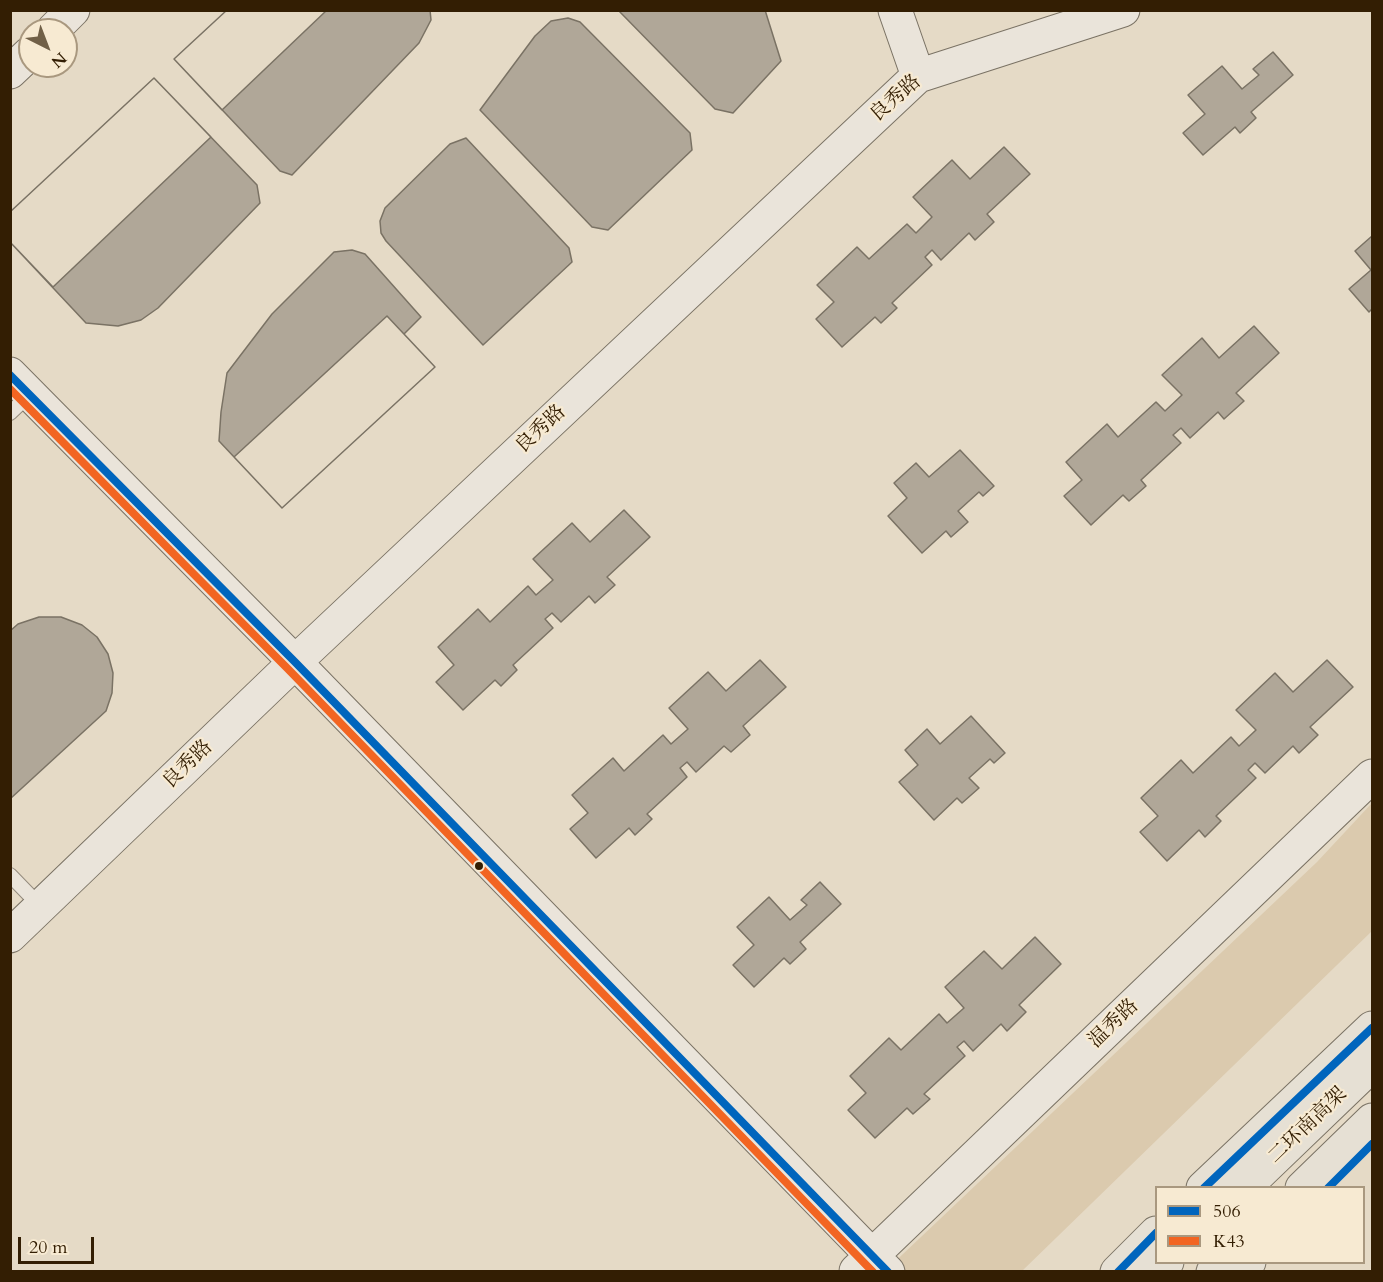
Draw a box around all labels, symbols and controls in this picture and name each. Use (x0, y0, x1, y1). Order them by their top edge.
north arrow (18, 18, 78, 78)
text: N (46, 47, 71, 73)
street label: 良秀路 (865, 70, 927, 128)
street label: 良秀路 (511, 401, 571, 459)
street label: 良秀路 (158, 736, 218, 794)
unlabelled marker (473, 860, 485, 872)
street label: 温秀路 (1084, 995, 1144, 1053)
street label: 二环南高架 (1264, 1083, 1352, 1169)
legend (1155, 1186, 1365, 1264)
text: 506 (1213, 1199, 1241, 1224)
scale bar (21, 1225, 98, 1263)
text: K43 (1213, 1229, 1245, 1254)
text: 20 m (29, 1235, 68, 1260)

